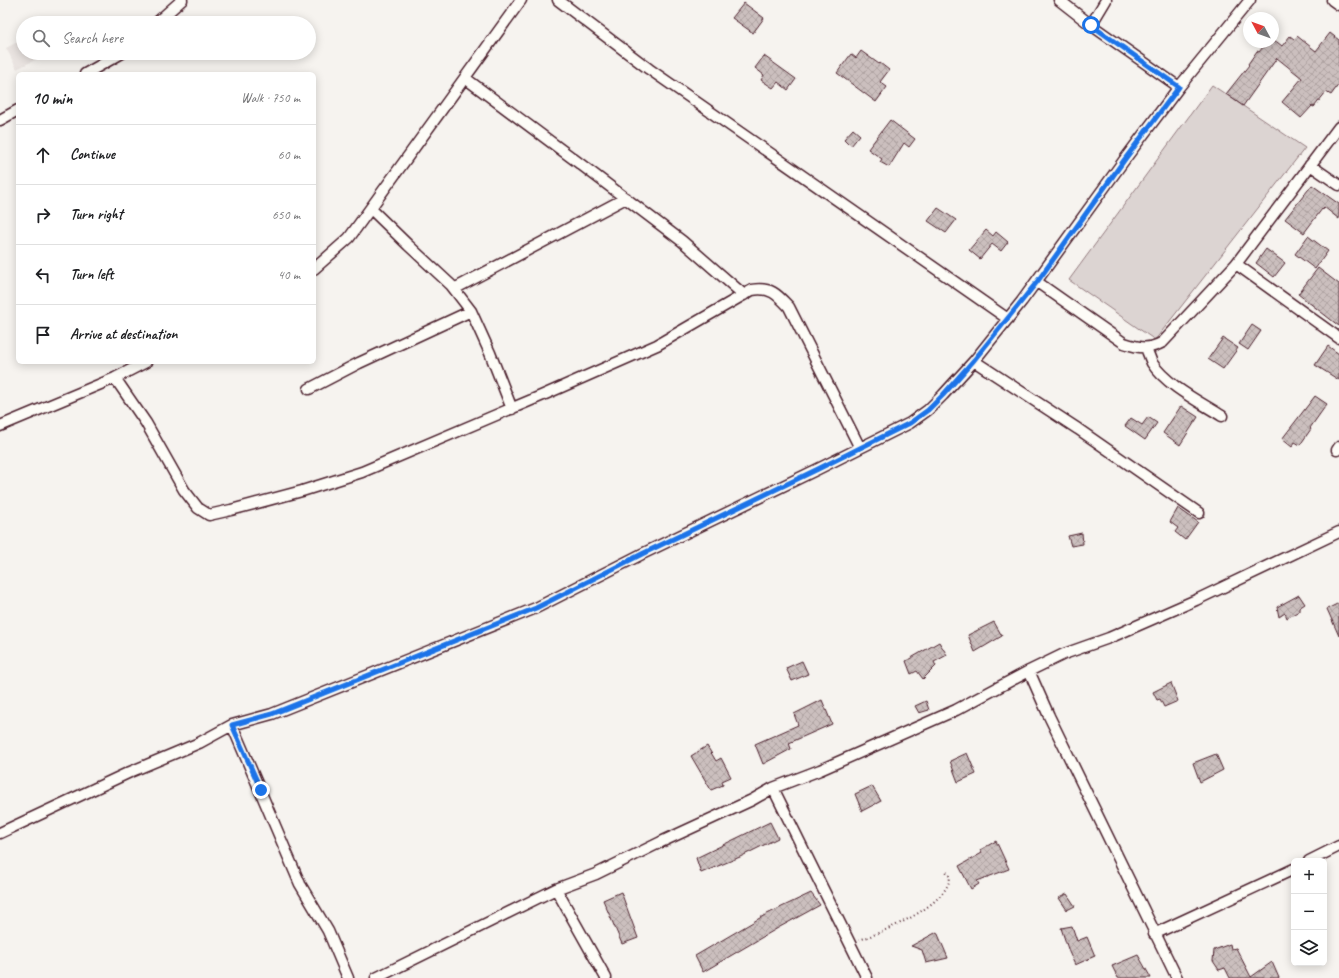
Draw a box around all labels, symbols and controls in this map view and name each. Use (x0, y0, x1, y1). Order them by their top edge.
north arrow (1243, 12, 1279, 48)
search box (16, 16, 316, 60)
route start (1082, 16, 1100, 34)
icon: search (30, 27, 52, 49)
text: Search here (62, 29, 123, 48)
text: 10 min (32, 88, 72, 109)
text: Walk · 750 m (241, 90, 300, 106)
icon: ahead (32, 144, 54, 166)
text: Continue (70, 145, 115, 164)
text: 60 m (278, 147, 300, 163)
icon: right (32, 204, 54, 226)
text: Turn right (70, 205, 123, 224)
text: 650 m (272, 207, 300, 223)
icon: left (32, 264, 54, 286)
text: Turn left (70, 265, 113, 284)
text: 40 m (278, 267, 300, 283)
icon: arrive (32, 324, 54, 346)
text: Arrive at destination (70, 325, 177, 344)
route end (252, 781, 270, 799)
map controls (1291, 858, 1327, 966)
button: + (1291, 858, 1327, 894)
button: − (1291, 894, 1327, 930)
button: layers (1291, 930, 1327, 966)

